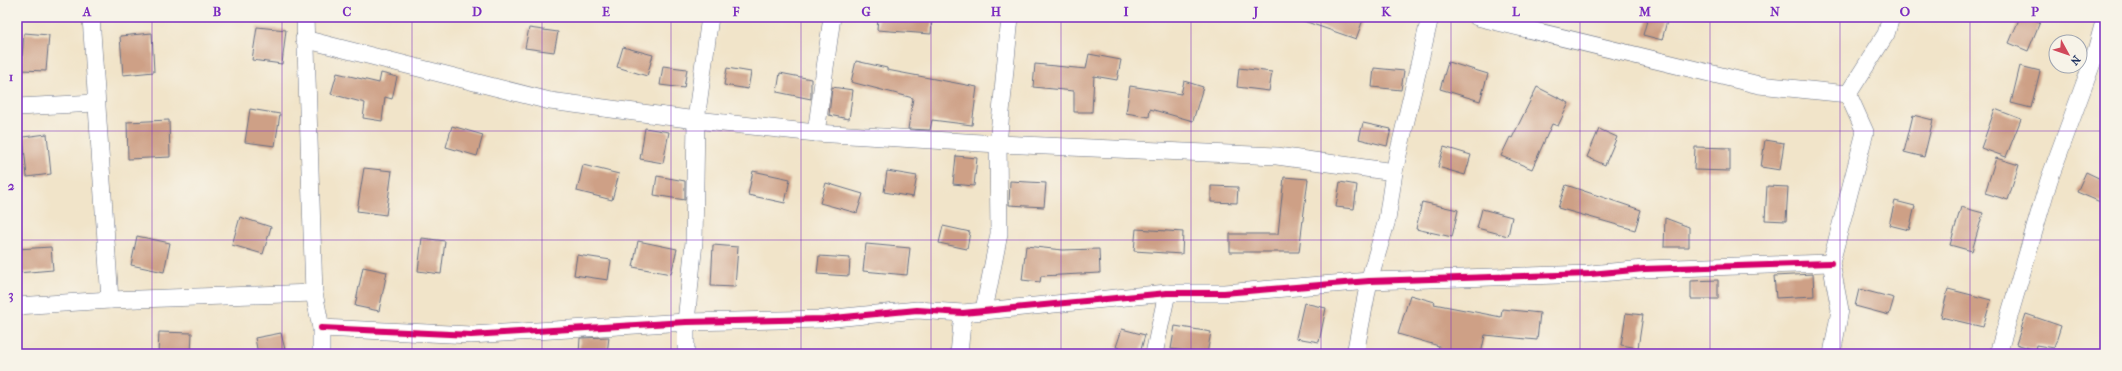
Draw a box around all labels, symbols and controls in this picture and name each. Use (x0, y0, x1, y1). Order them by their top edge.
text: A (82, 4, 92, 19)
text: B (213, 4, 222, 19)
text: C (343, 4, 352, 19)
text: D (472, 4, 482, 19)
text: E (602, 4, 610, 19)
text: F (732, 4, 740, 19)
text: G (861, 4, 871, 19)
text: H (991, 4, 1002, 19)
text: I (1123, 4, 1129, 19)
text: J (1252, 4, 1259, 20)
text: K (1381, 4, 1392, 19)
text: L (1512, 4, 1521, 19)
text: M (1638, 4, 1651, 19)
text: N (1770, 4, 1780, 19)
text: O (1900, 4, 1910, 19)
text: P (2031, 4, 2039, 19)
north arrow (2048, 34, 2088, 74)
text: N (2067, 53, 2083, 68)
text: 1 (9, 69, 14, 84)
text: 2 (8, 178, 15, 193)
text: 3 (8, 287, 14, 303)

